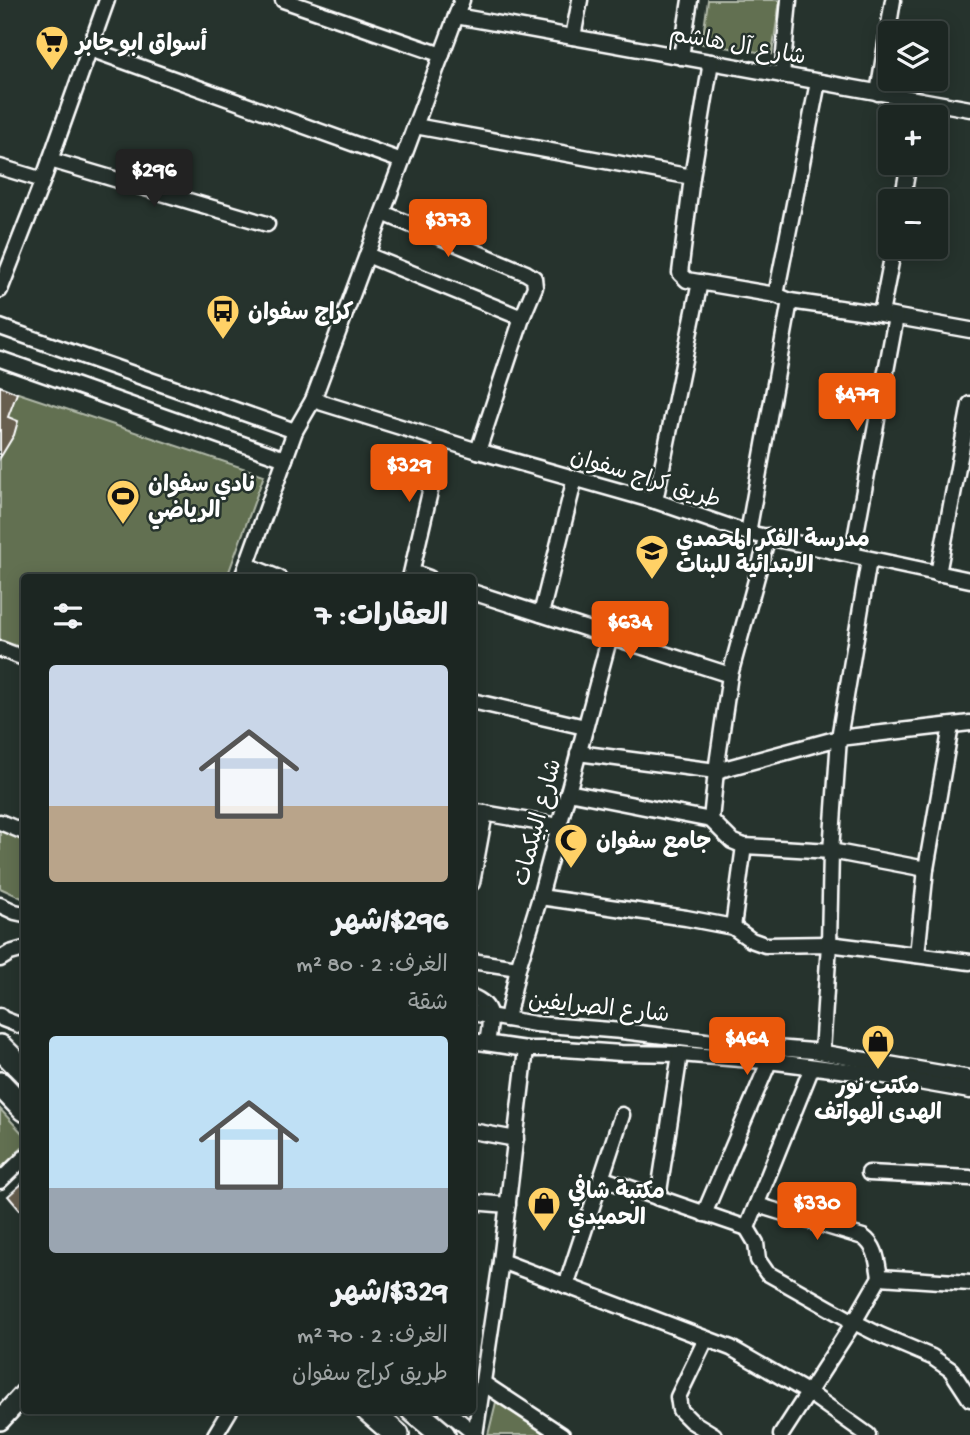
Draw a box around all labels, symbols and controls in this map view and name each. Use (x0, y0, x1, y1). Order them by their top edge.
street label: شارع آل هاشم (667, 20, 808, 74)
map controls (878, 21, 948, 259)
button: layers (878, 21, 948, 91)
supermarket icon: أسواق ابو جابر (33, 23, 71, 72)
place label: أسواق ابو جابر (74, 28, 208, 59)
button: + (878, 105, 948, 175)
pin: $296 (113, 150, 195, 209)
text: $296 (132, 158, 176, 185)
button: − (878, 189, 948, 259)
pin: $373 (407, 200, 489, 259)
text: $373 (425, 208, 471, 235)
bus stop icon: كراج سفوان (204, 292, 242, 341)
place label: كراج سفوان (248, 301, 354, 328)
pin: $479 (816, 374, 898, 433)
text: $479 (835, 382, 879, 409)
pin: $329 (368, 444, 450, 504)
street label: طريق كراج سفوان (566, 445, 723, 516)
text: $329 (386, 453, 432, 480)
place label: نادي سفوان الرياضي (148, 473, 255, 530)
sports icon: نادي سفوان الرياضي (104, 477, 142, 526)
place label: مدرسة الفكر المحمدي الابتدائية للبنات (676, 527, 870, 581)
school or university icon: مدرسة الفكر المحمدي الابتدائية للبنات (633, 532, 671, 581)
icon: filters (49, 597, 87, 635)
text: العقارات: 7 (315, 601, 448, 636)
pin: $634 (589, 602, 671, 661)
text: $634 (608, 610, 652, 637)
icon: home (186, 711, 312, 837)
street label: شارع البيكمات (509, 756, 569, 889)
mosque icon: جامع سفوان (552, 821, 590, 870)
place label: جامع سفوان (596, 830, 711, 857)
text: $296/شهر (333, 906, 448, 941)
text: الغرف: 2 · 80 m² (296, 953, 448, 980)
street label: شارع الصرايفين (527, 989, 671, 1030)
text: شقة (408, 991, 448, 1018)
pin: $464 (706, 1018, 788, 1077)
shop icon: مكتب نور الهدى الهواتف (859, 1022, 897, 1071)
text: $464 (725, 1026, 769, 1053)
place label: مكتب نور الهدى الهواتف (814, 1075, 942, 1128)
icon: home (186, 1082, 312, 1208)
place label: مكتبة شافي الحميدي (568, 1174, 665, 1234)
pin: $330 (776, 1182, 858, 1242)
shop icon: مكتبة شافي الحميدي (525, 1184, 563, 1233)
text: $330 (793, 1191, 841, 1218)
text: $329/شهر (332, 1277, 448, 1312)
text: الغرف: 2 · 70 m² (297, 1324, 448, 1351)
text: طريق كراج سفوان (292, 1362, 448, 1389)

